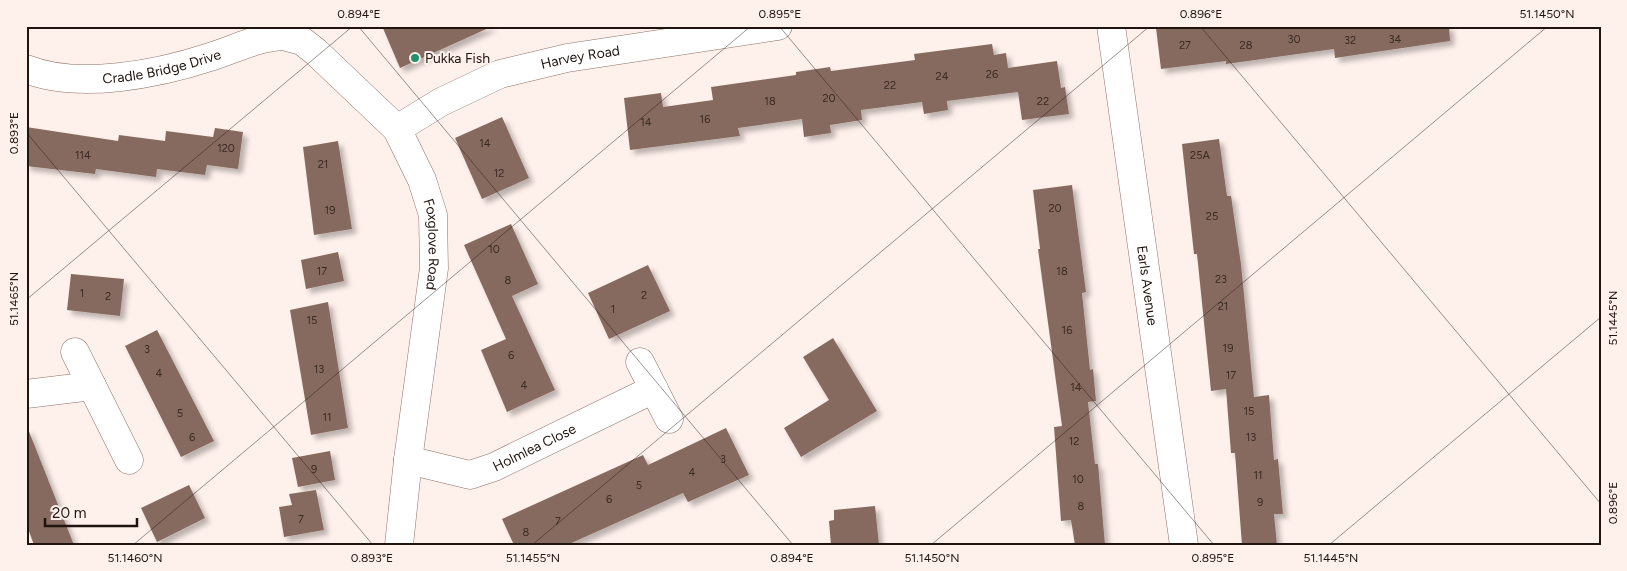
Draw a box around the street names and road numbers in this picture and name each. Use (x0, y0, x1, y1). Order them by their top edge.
street label: Harvey Road (539, 42, 621, 73)
street label: Cradle Bridge Drive (102, 46, 224, 88)
street label: Foxglove Road (419, 197, 442, 291)
street label: Earls Avenue (1133, 244, 1161, 327)
street label: Holmlea Close (490, 420, 579, 475)

